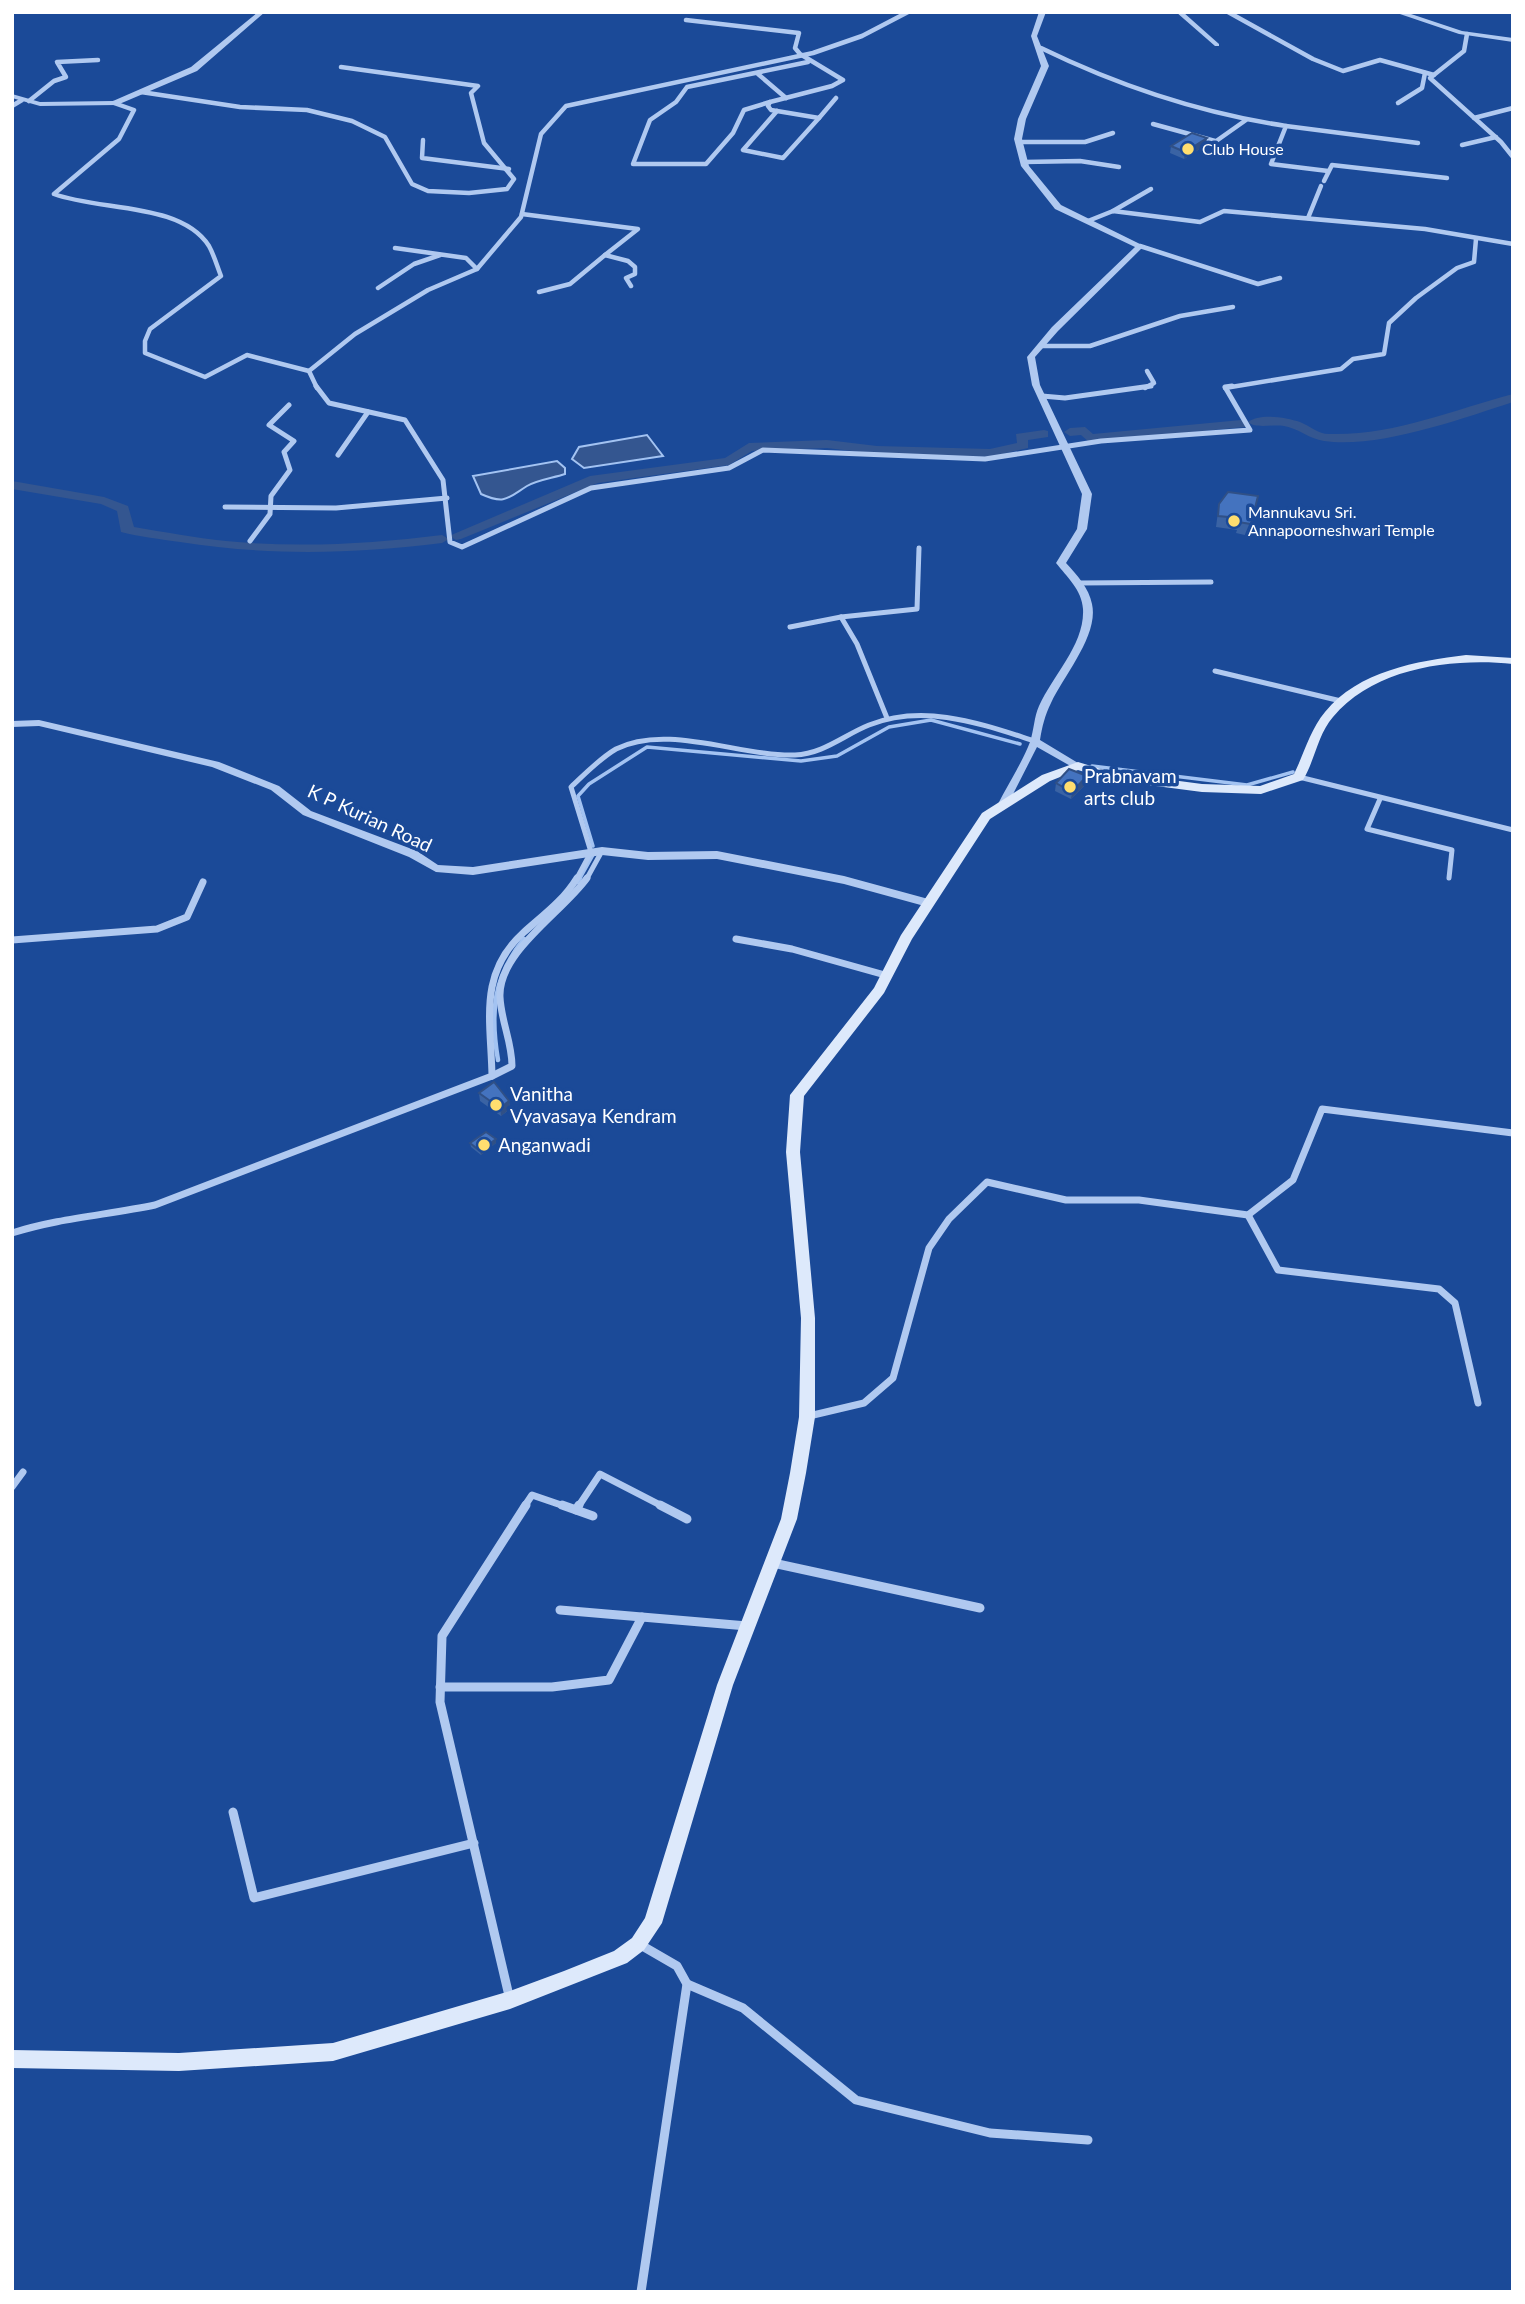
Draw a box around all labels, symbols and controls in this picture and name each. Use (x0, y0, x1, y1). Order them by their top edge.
place label: Club House (1202, 139, 1284, 158)
marker: Club House (1180, 141, 1196, 157)
place label: Mannukavu Sri. Annapoorneshwari Temple (1248, 502, 1435, 539)
marker: Mannukavu Sri. Annapoorneshwari Temple (1226, 513, 1242, 529)
place label: Prabnavam arts club (1084, 764, 1177, 809)
street label: K P Kurian Road (304, 779, 436, 856)
marker: Prabnavam arts club (1062, 779, 1078, 795)
place label: Vanitha Vyavasaya Kendram (510, 1082, 677, 1127)
marker: Vanitha Vyavasaya Kendram (488, 1097, 504, 1113)
place label: Anganwadi (498, 1133, 591, 1156)
marker: Anganwadi (476, 1137, 492, 1153)

